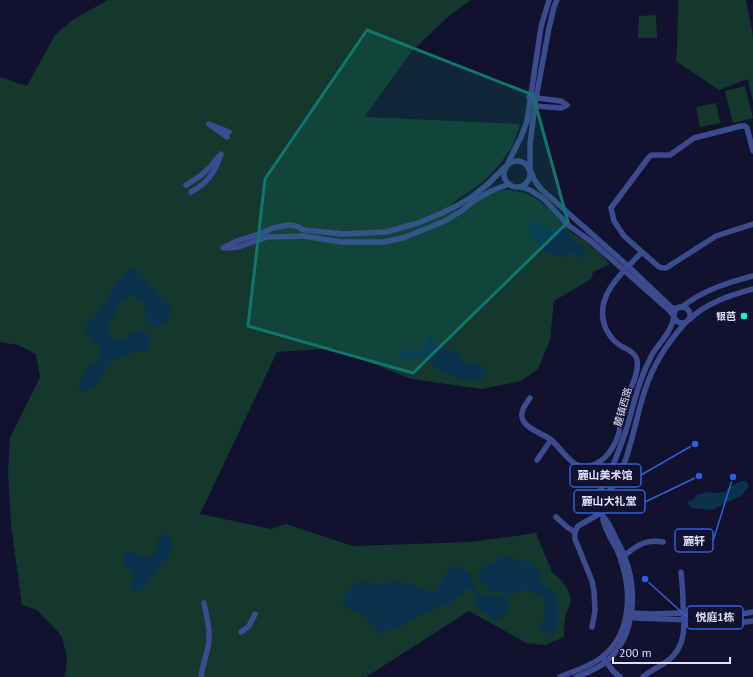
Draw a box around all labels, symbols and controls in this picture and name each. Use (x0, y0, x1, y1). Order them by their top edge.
place label: 银芭 (716, 310, 736, 323)
marker: 银芭 (739, 311, 749, 321)
street label: 麓镇西路 (611, 386, 635, 428)
callout: 麓山美术馆 (570, 464, 641, 487)
text: 麓山美术馆 (578, 468, 633, 482)
callout: 麓山大礼堂 (574, 490, 645, 513)
text: 麓山大礼堂 (582, 494, 637, 508)
callout: 麓轩 (675, 529, 713, 552)
text: 麓轩 (683, 534, 705, 548)
callout: 悦庭1栋 (687, 606, 743, 629)
text: 悦庭1栋 (695, 610, 735, 624)
scale bar (613, 639, 730, 665)
text: 200 m (619, 645, 652, 660)

